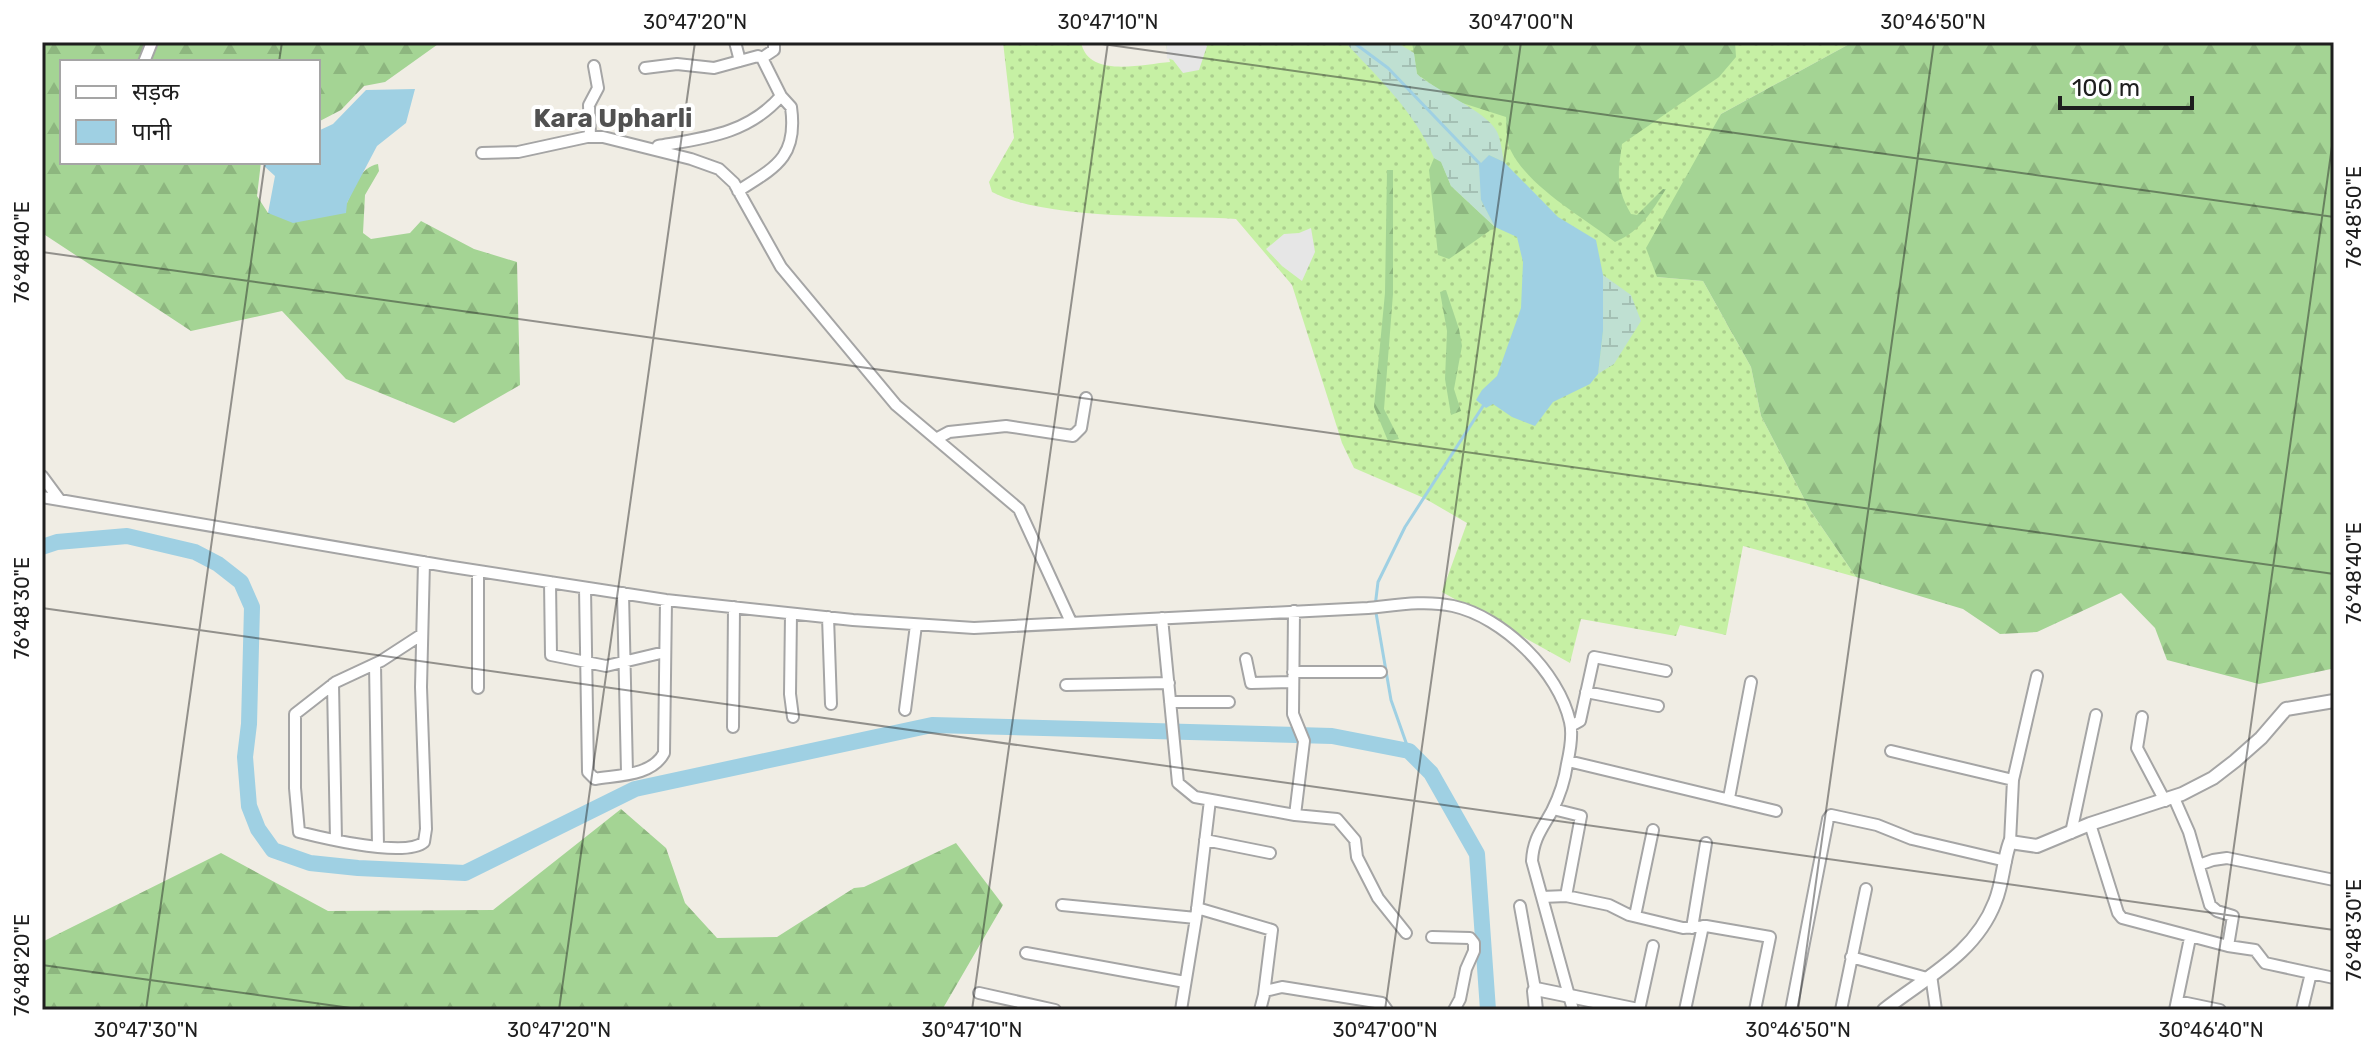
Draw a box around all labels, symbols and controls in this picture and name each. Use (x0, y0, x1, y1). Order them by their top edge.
text: 30°47'20"N (643, 10, 747, 34)
text: 30°47'10"N (1058, 10, 1158, 34)
text: 30°47'00"N (1468, 10, 1574, 34)
text: 30°46'50"N (1880, 10, 1986, 34)
legend (60, 60, 320, 164)
scale bar (2060, 60, 2192, 110)
text: 100 m (2072, 74, 2140, 102)
text: सड़क (132, 78, 180, 106)
district label: Kara Upharli (533, 103, 693, 134)
text: पानी (132, 118, 172, 146)
text: 76°48'50"E (2342, 166, 2366, 268)
text: 76°48'40"E (10, 201, 34, 303)
text: 76°48'40"E (2342, 522, 2366, 624)
text: 76°48'30"E (10, 557, 34, 659)
text: 76°48'30"E (2342, 879, 2366, 981)
text: 76°48'20"E (10, 914, 34, 1016)
text: 30°47'30"N (94, 1018, 198, 1042)
text: 30°47'20"N (507, 1018, 611, 1042)
text: 30°47'10"N (922, 1018, 1022, 1042)
text: 30°47'00"N (1332, 1018, 1438, 1042)
text: 30°46'50"N (1745, 1018, 1851, 1042)
text: 30°46'40"N (2158, 1018, 2264, 1042)

